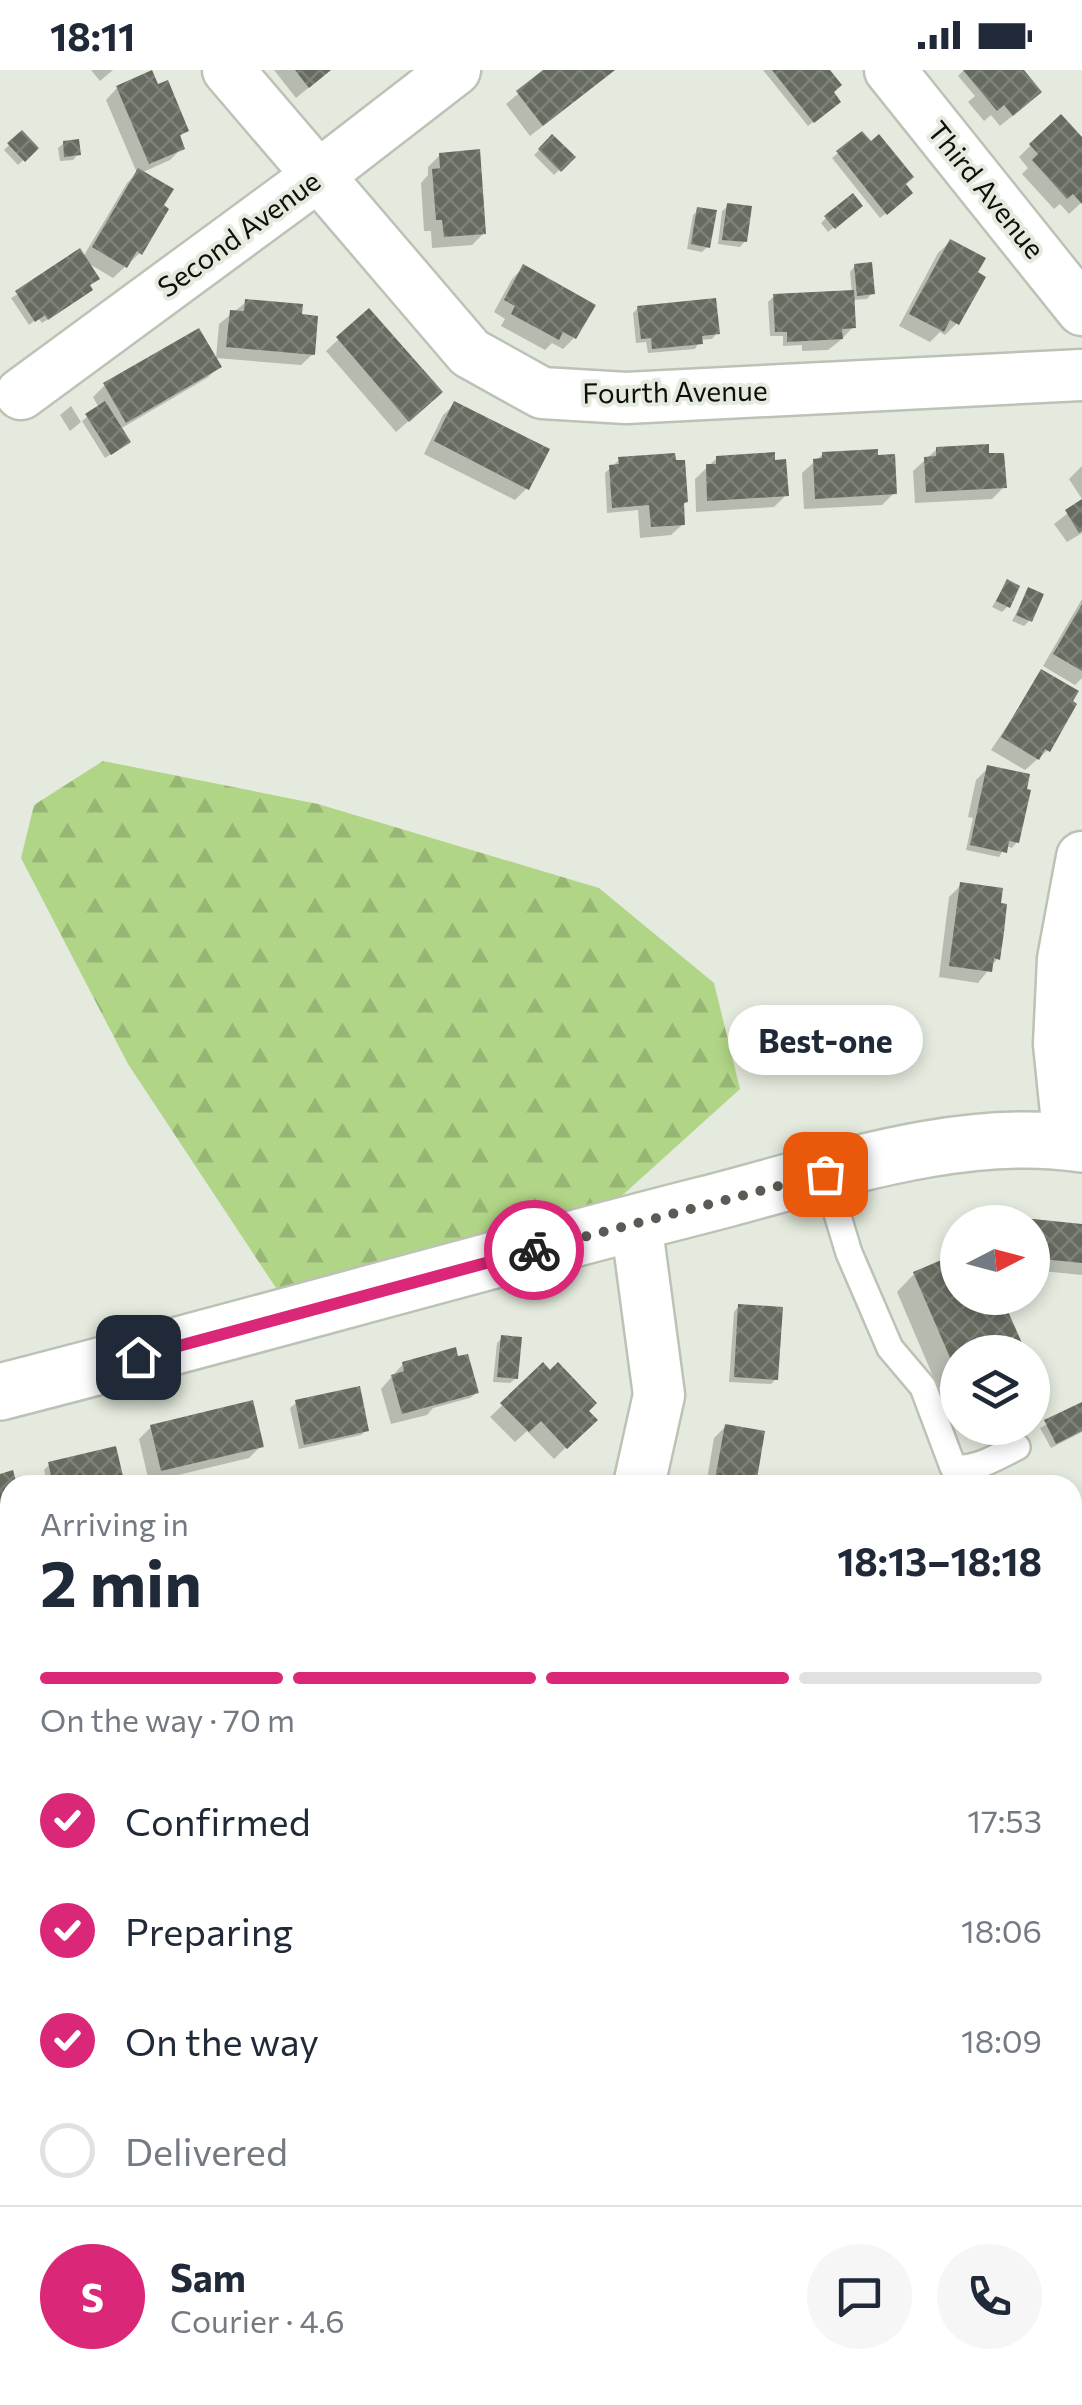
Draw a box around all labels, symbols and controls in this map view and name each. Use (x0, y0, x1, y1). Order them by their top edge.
text: 18:11 (50, 12, 135, 59)
street label: Third Avenue (921, 114, 1052, 265)
street label: Second Avenue (150, 163, 326, 304)
street label: Fourth Avenue (582, 372, 768, 410)
callout: Best-one (728, 1004, 922, 1074)
text: Best-one (758, 1020, 893, 1060)
pin (783, 1132, 868, 1217)
icon: bag (798, 1147, 853, 1202)
courier (484, 1200, 584, 1300)
north arrow (940, 1205, 1050, 1315)
map controls (940, 1205, 1050, 1445)
icon: bike (507, 1223, 562, 1278)
pin (96, 1315, 181, 1400)
icon: home (111, 1330, 166, 1385)
button: layers (940, 1335, 1050, 1445)
text: Arriving in (40, 1503, 189, 1543)
text: 18:13–18:18 (837, 1537, 1042, 1584)
text: 2 min (40, 1541, 202, 1620)
text: On the way · 70 m (40, 1699, 295, 1739)
icon: check (40, 1793, 95, 1848)
text: Confirmed (125, 1797, 311, 1844)
text: 17:53 (967, 1800, 1042, 1840)
icon: check (40, 1903, 95, 1958)
text: Preparing (125, 1907, 293, 1954)
text: 18:06 (961, 1910, 1042, 1950)
icon: check (40, 2013, 95, 2068)
text: On the way (125, 2017, 319, 2064)
text: 18:09 (961, 2020, 1042, 2060)
text: Delivered (125, 2127, 288, 2174)
button: chat (807, 2244, 912, 2349)
button: phone (937, 2244, 1042, 2349)
text: Sam (170, 2253, 246, 2300)
text: S (81, 2273, 104, 2320)
text: Courier · 4.6 (170, 2300, 345, 2340)

